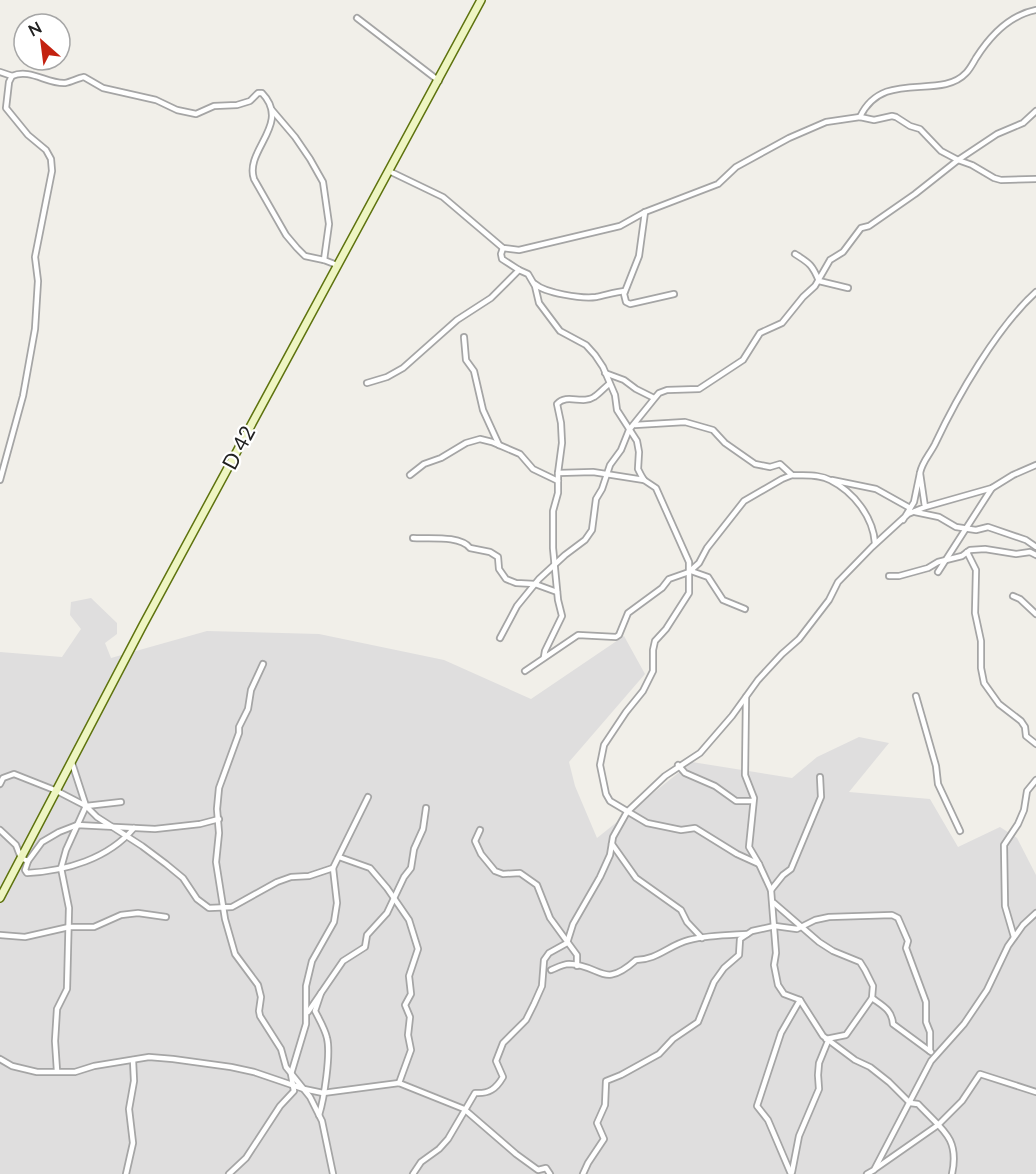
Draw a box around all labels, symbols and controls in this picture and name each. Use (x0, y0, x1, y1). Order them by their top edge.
north arrow (12, 12, 72, 72)
text: N (25, 17, 45, 40)
street label: D 42 (216, 421, 259, 473)

